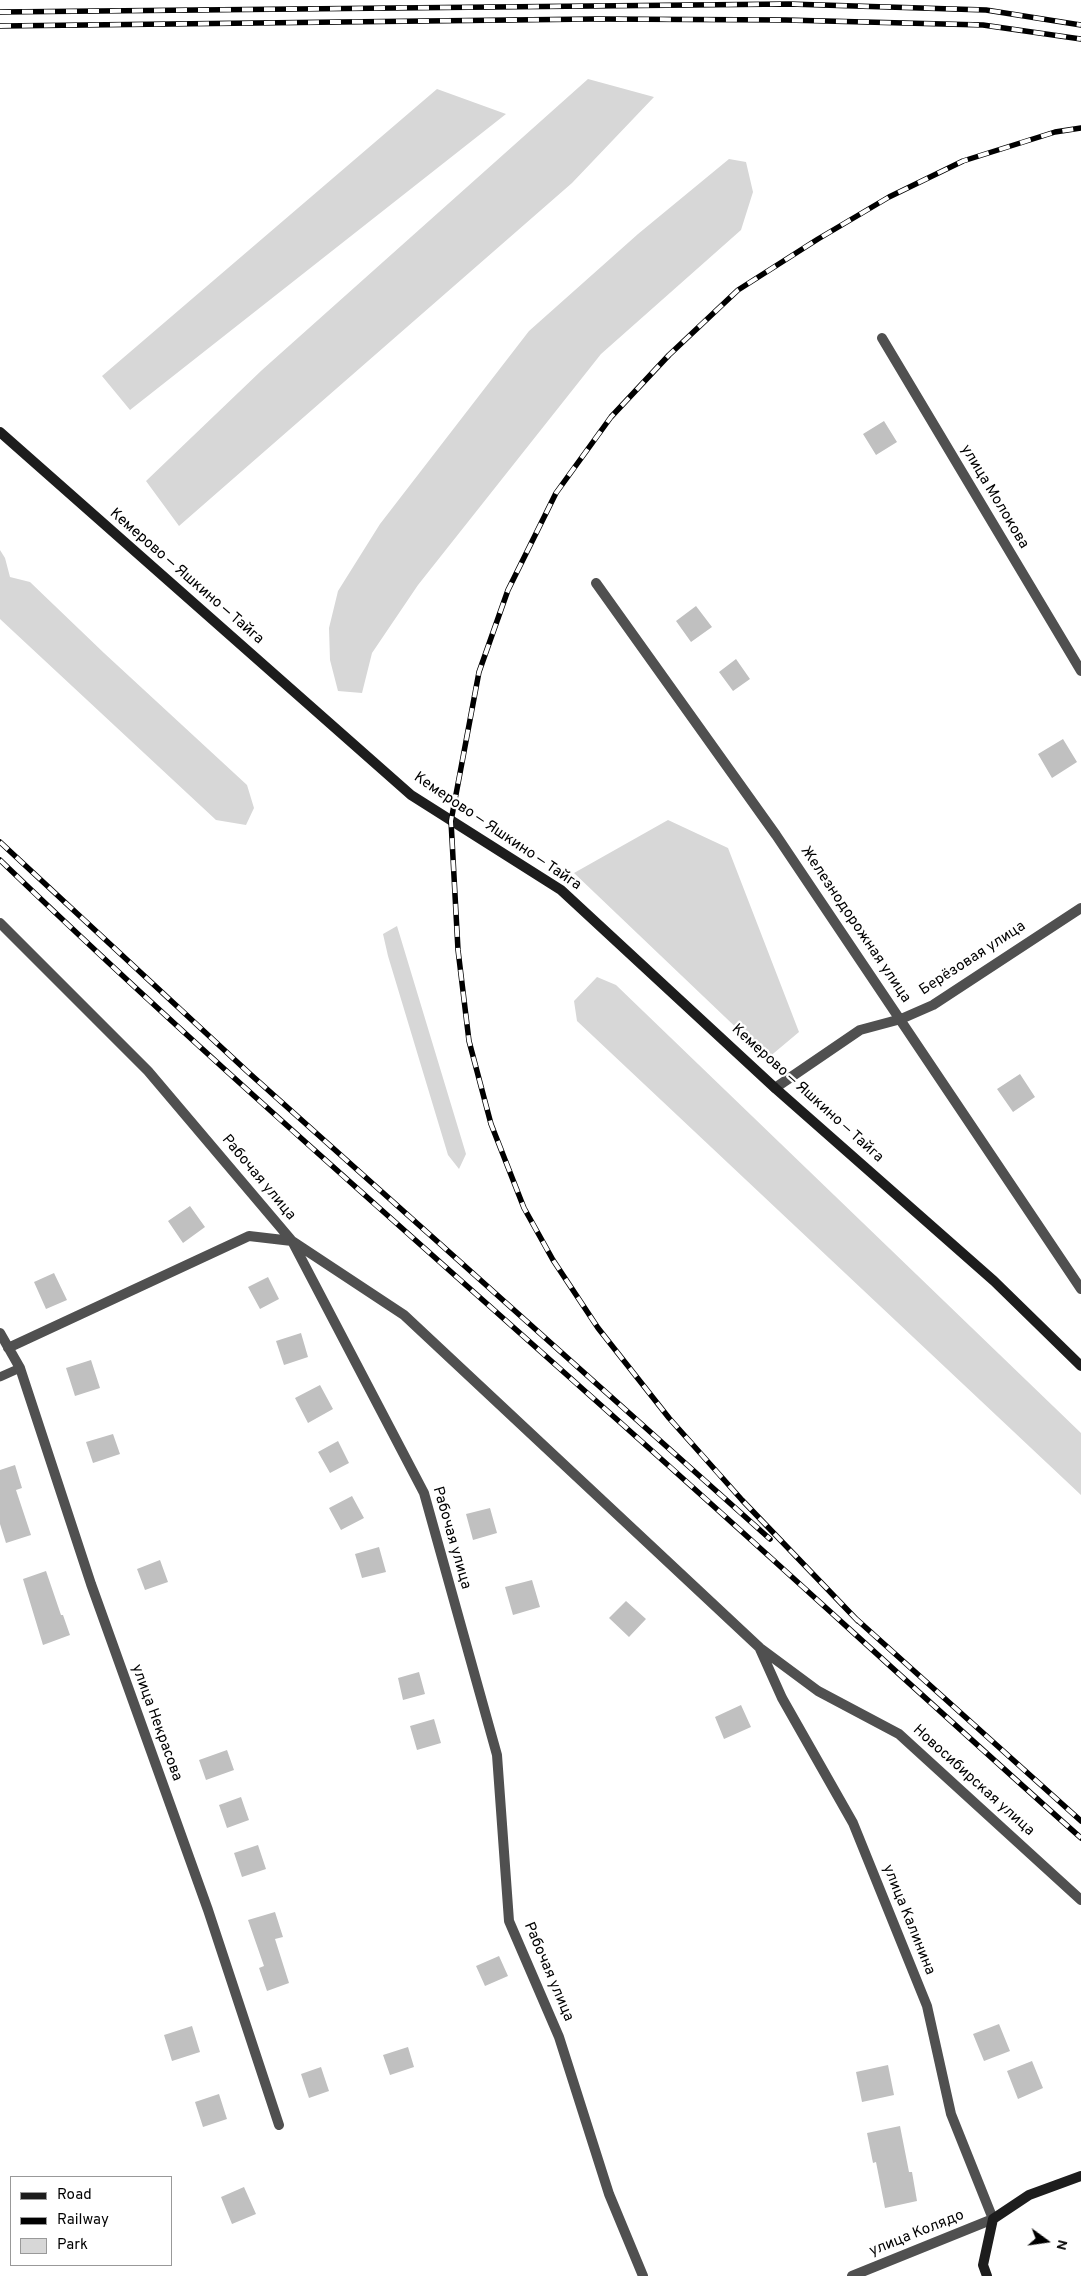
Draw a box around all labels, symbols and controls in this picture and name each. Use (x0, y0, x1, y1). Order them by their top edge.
street label: улица Молокова (956, 442, 1032, 552)
street label: Кемерово — Яшкино — Тайга (105, 505, 267, 649)
street label: Кемерово — Яшкино — Тайга (410, 769, 584, 895)
street label: Железнодорожная улица (796, 843, 914, 1007)
street label: Берёзовая улица (917, 918, 1029, 1000)
street label: Кемерово — Яшкино — Тайга (727, 1021, 887, 1167)
street label: Рабочая улица (217, 1132, 299, 1224)
street label: Рабочая улица (428, 1485, 474, 1591)
street label: улица Некрасова (127, 1662, 185, 1784)
street label: Новосибирская улица (908, 1722, 1038, 1840)
street label: улица Калинина (878, 1862, 938, 1978)
street label: Рабочая улица (519, 1920, 577, 2024)
legend (10, 2176, 172, 2266)
text: Road (57, 2186, 92, 2205)
street label: улица Колядо (867, 2207, 967, 2261)
text: Railway (57, 2211, 109, 2230)
north arrow (1021, 2216, 1071, 2266)
text: Park (57, 2236, 88, 2255)
text: N (1052, 2238, 1071, 2252)

